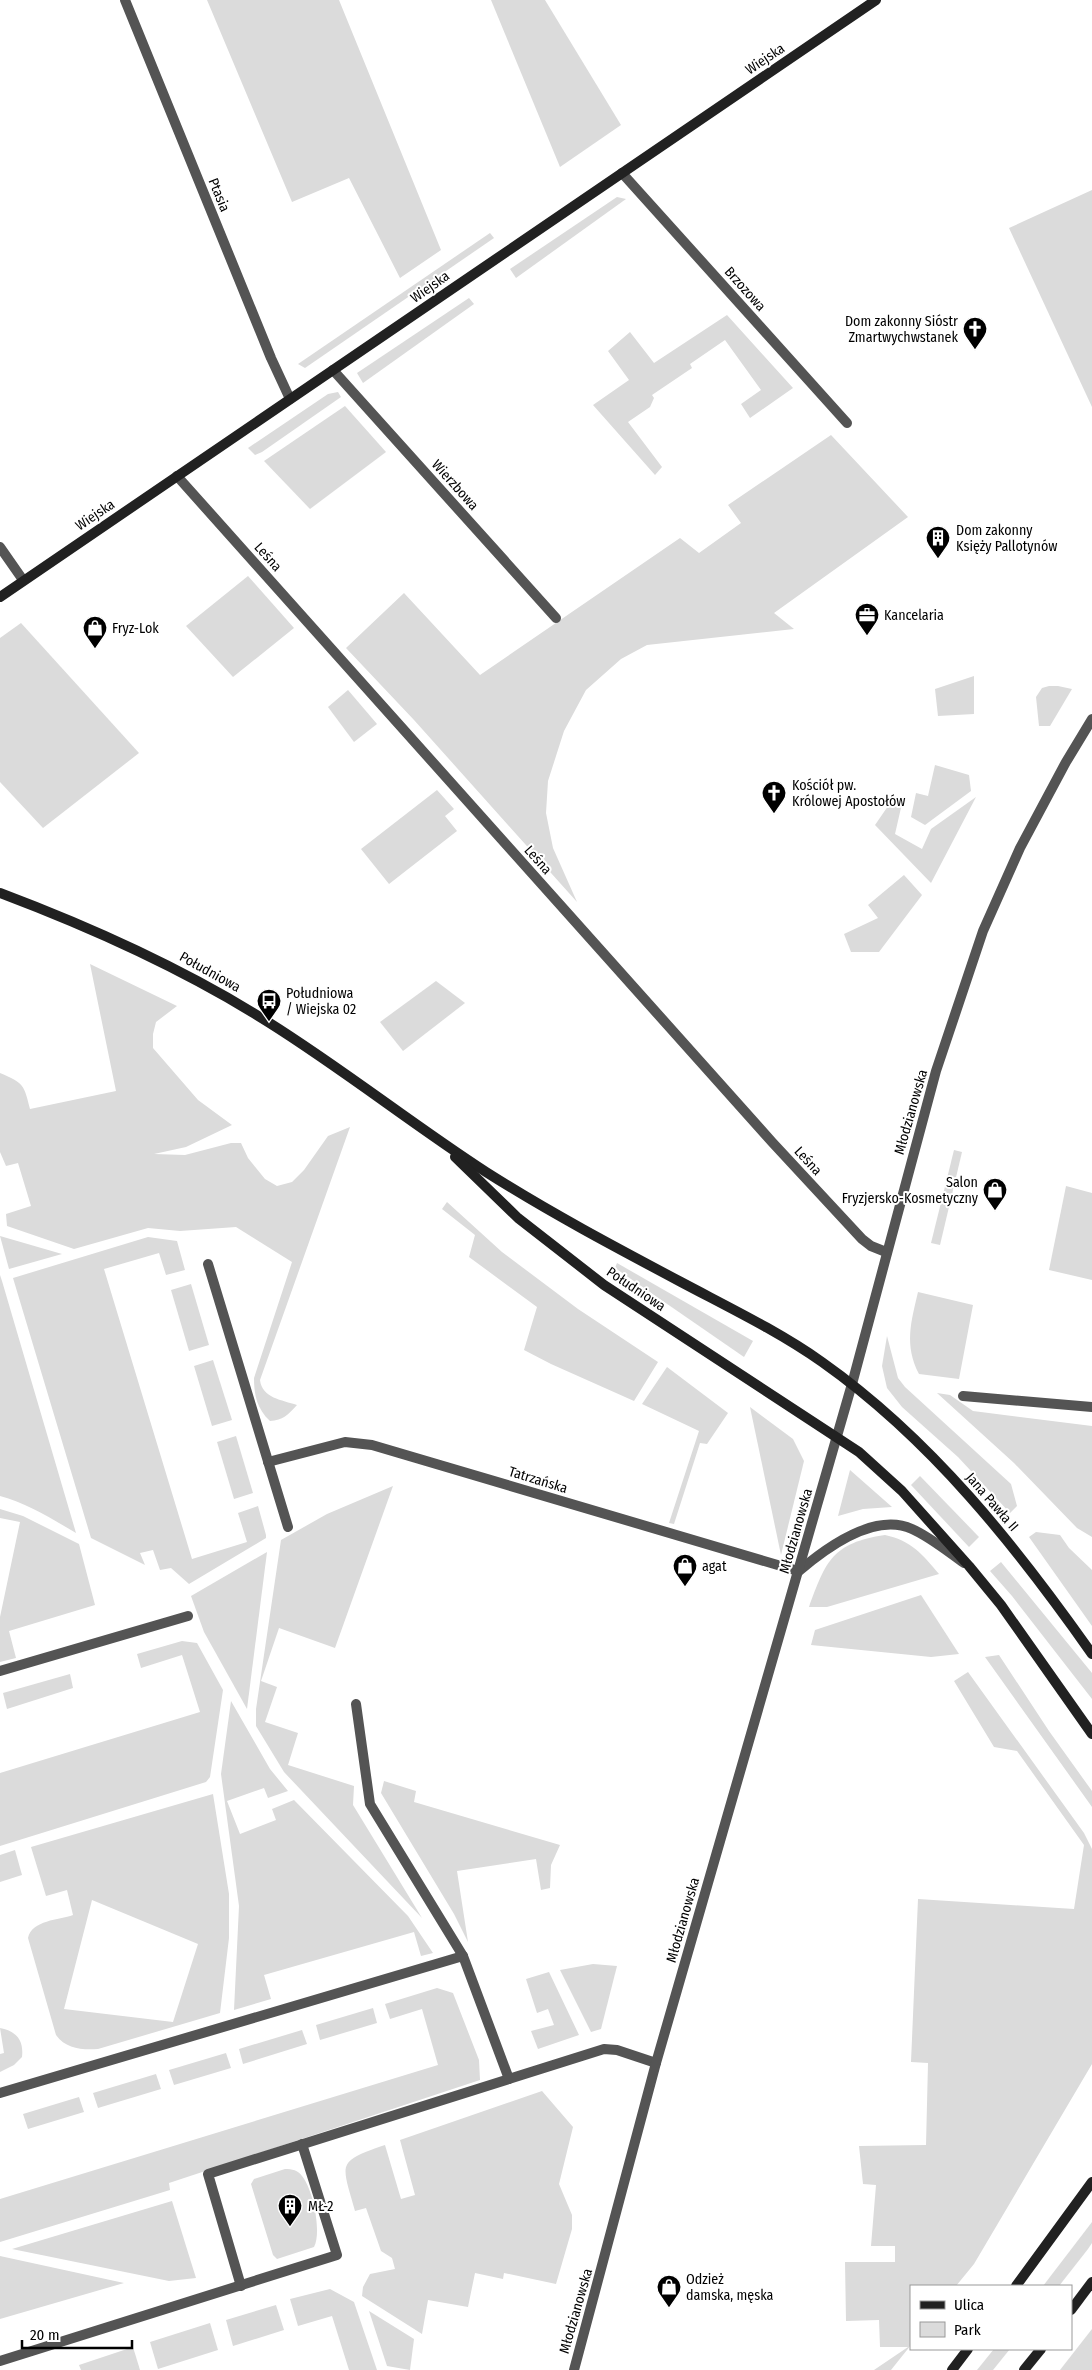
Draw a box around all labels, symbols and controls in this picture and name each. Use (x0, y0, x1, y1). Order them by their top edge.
street label: Wiejska (742, 40, 788, 78)
street label: Ptasia (205, 176, 233, 214)
street label: Brzozowa (721, 263, 769, 315)
street label: Wiejska (407, 267, 453, 306)
place label: Dom zakonny Sióstr Zmartwychwstanek (845, 313, 958, 346)
church icon: Dom zakonny Sióstr Zmartwychwstanek (962, 316, 988, 350)
street label: Wierzbowa (428, 456, 482, 514)
street label: Wiejska (72, 496, 118, 534)
place label: Dom zakonny Księży Pallotynów (956, 522, 1058, 555)
building icon: Dom zakonny Księży Pallotynów (925, 525, 951, 559)
street label: Leśna (251, 539, 285, 575)
office icon: Kancelaria (854, 602, 880, 636)
place label: Kancelaria (884, 607, 944, 624)
shop icon: Fryz-Lok (82, 615, 108, 649)
place label: Fryz-Lok (112, 620, 159, 637)
place label: Kościół pw. Królowej Apostołów (792, 777, 906, 810)
church icon: Kościół pw. Królowej Apostołów (761, 780, 787, 814)
street label: Leśna (521, 842, 555, 878)
street label: Południowa (176, 948, 244, 996)
place label: Południowa / Wiejska 02 (286, 985, 356, 1018)
bus stop icon: Południowa / Wiejska 02 (256, 988, 282, 1022)
street label: Młodzianowska (891, 1067, 931, 1157)
street label: Leśna (791, 1143, 826, 1179)
place label: Salon Fryzjersko-Kosmetyczny (842, 1174, 979, 1207)
shop icon: Salon Fryzjersko-Kosmetyczny (982, 1177, 1008, 1211)
street label: Południowa (603, 1263, 669, 1315)
street label: Tatrzańska (506, 1463, 570, 1497)
street label: Jana Pawła II (962, 1469, 1022, 1535)
street label: Młodzianowska (776, 1486, 816, 1576)
shop icon: agat (672, 1553, 698, 1587)
place label: agat (702, 1558, 727, 1575)
street label: Młodzianowska (663, 1875, 703, 1965)
building icon: MŁ-2 (277, 2193, 303, 2227)
place label: MŁ-2 (308, 2198, 334, 2215)
street label: Młodzianowska (556, 2266, 596, 2356)
place label: Odzież damska, męska (686, 2271, 773, 2304)
shop icon: Odzież damska, męska (656, 2274, 682, 2308)
legend (910, 2285, 1072, 2350)
text: Ulica (954, 2296, 984, 2314)
scale bar (22, 2318, 132, 2350)
text: Park (954, 2321, 981, 2339)
text: 20 m (30, 2326, 60, 2344)

